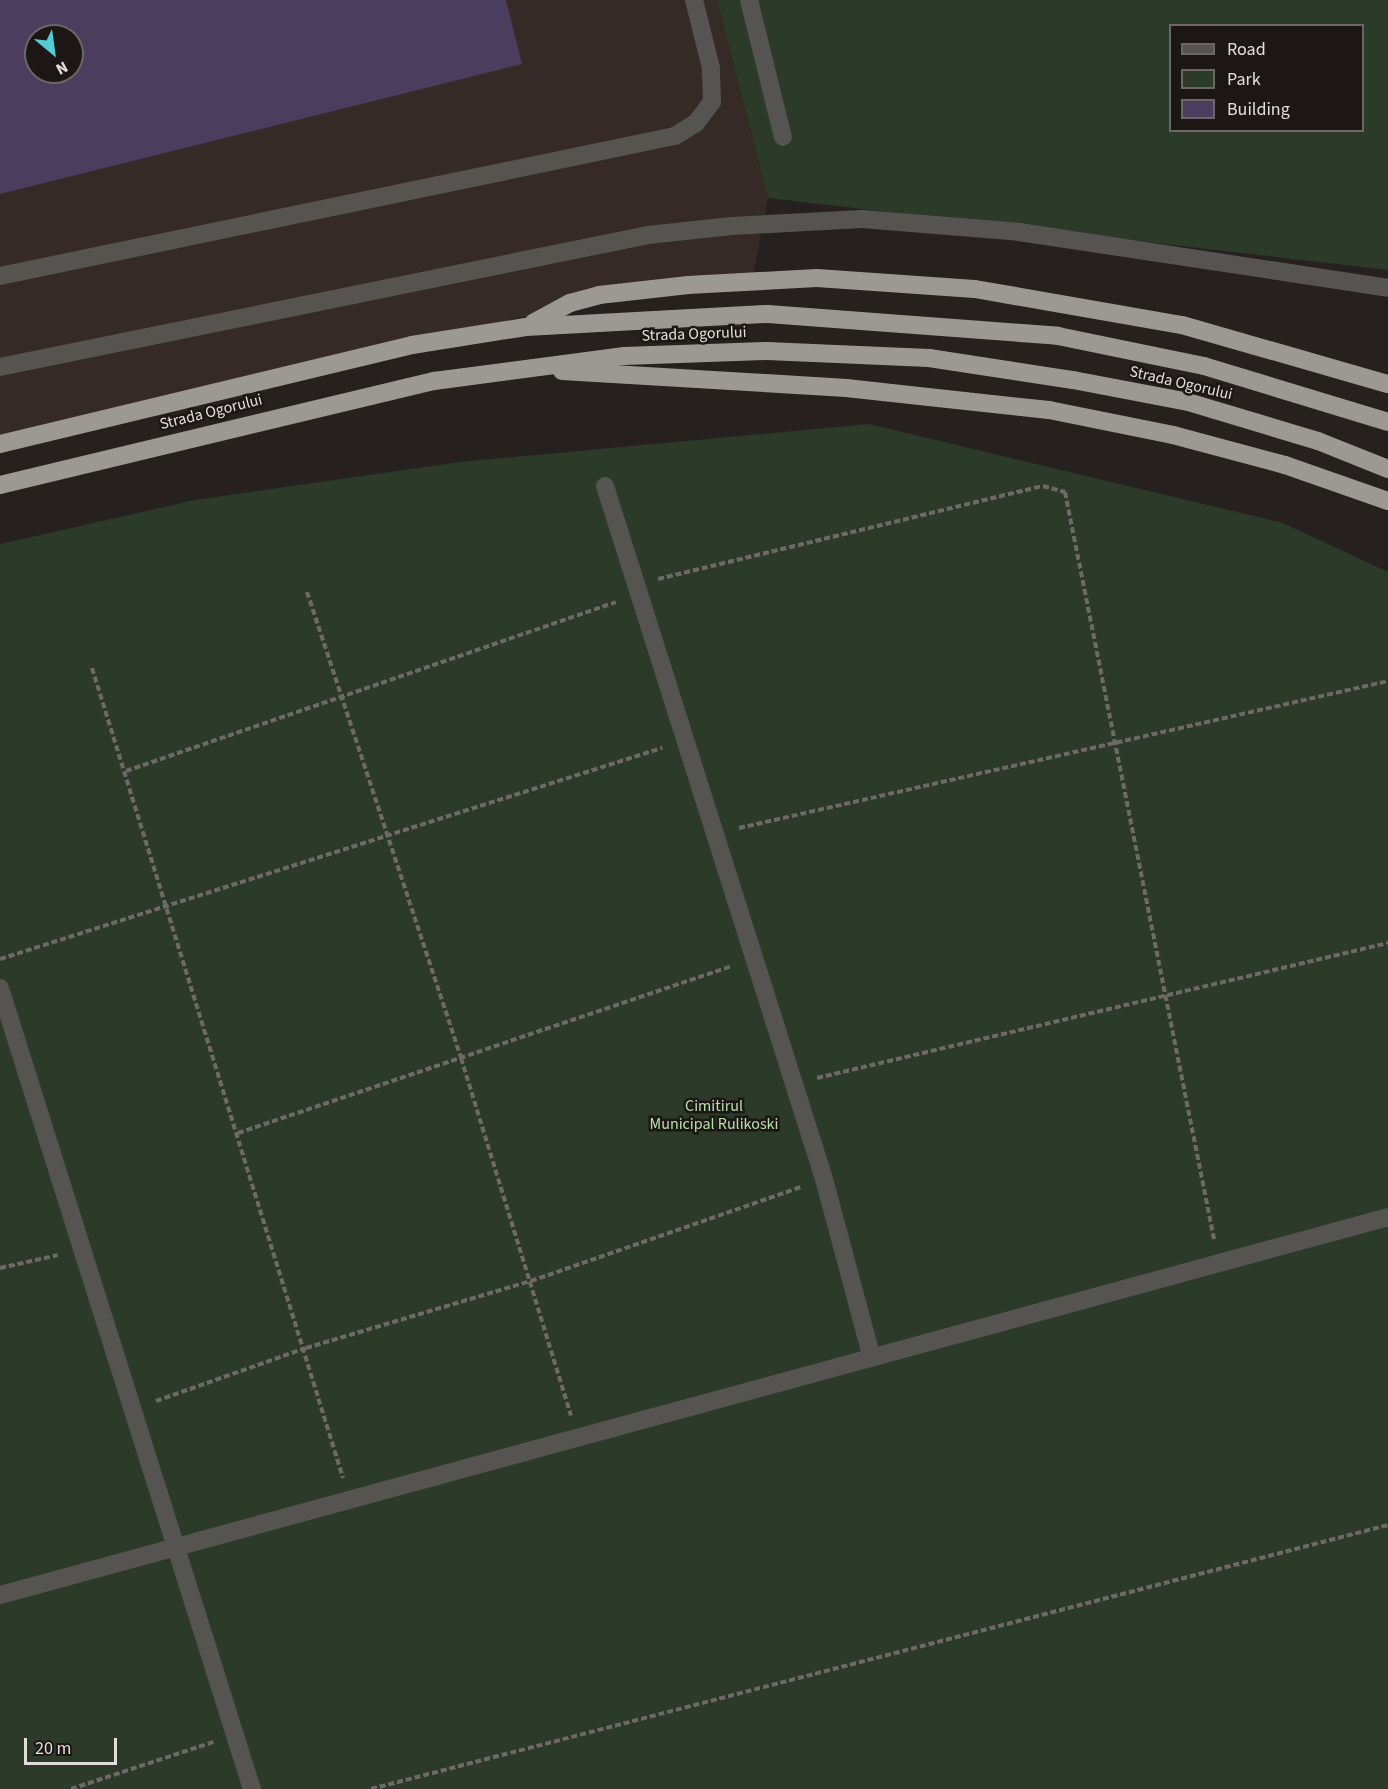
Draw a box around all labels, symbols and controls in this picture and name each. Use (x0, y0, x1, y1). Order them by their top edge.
north arrow (24, 24, 84, 84)
legend (1169, 24, 1364, 132)
text: Road (1227, 37, 1266, 62)
text: N (52, 56, 72, 80)
text: Park (1227, 67, 1261, 92)
text: Building (1227, 97, 1290, 122)
street label: Strada Ogorului (641, 323, 747, 345)
street label: Strada Ogorului (1128, 362, 1234, 404)
street label: Strada Ogorului (158, 390, 264, 434)
park label: Cimitirul Municipal Rulikoski (650, 1096, 778, 1134)
scale bar (27, 1726, 120, 1764)
text: 20 m (35, 1736, 71, 1761)

